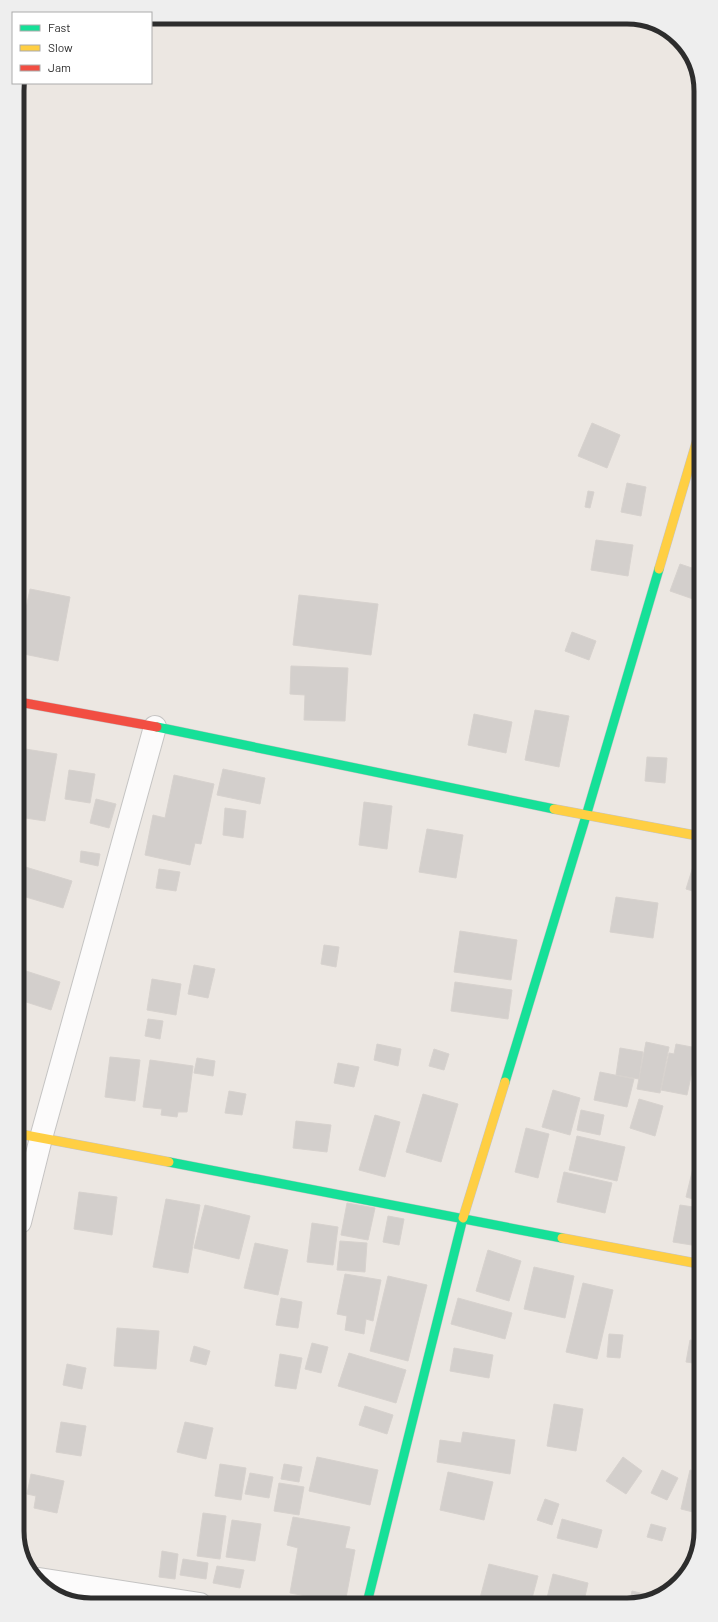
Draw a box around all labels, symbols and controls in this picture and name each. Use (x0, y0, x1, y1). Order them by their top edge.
legend (12, 12, 152, 84)
text: Fast (48, 20, 71, 34)
text: Slow (48, 40, 73, 54)
text: Jam (48, 60, 71, 74)

